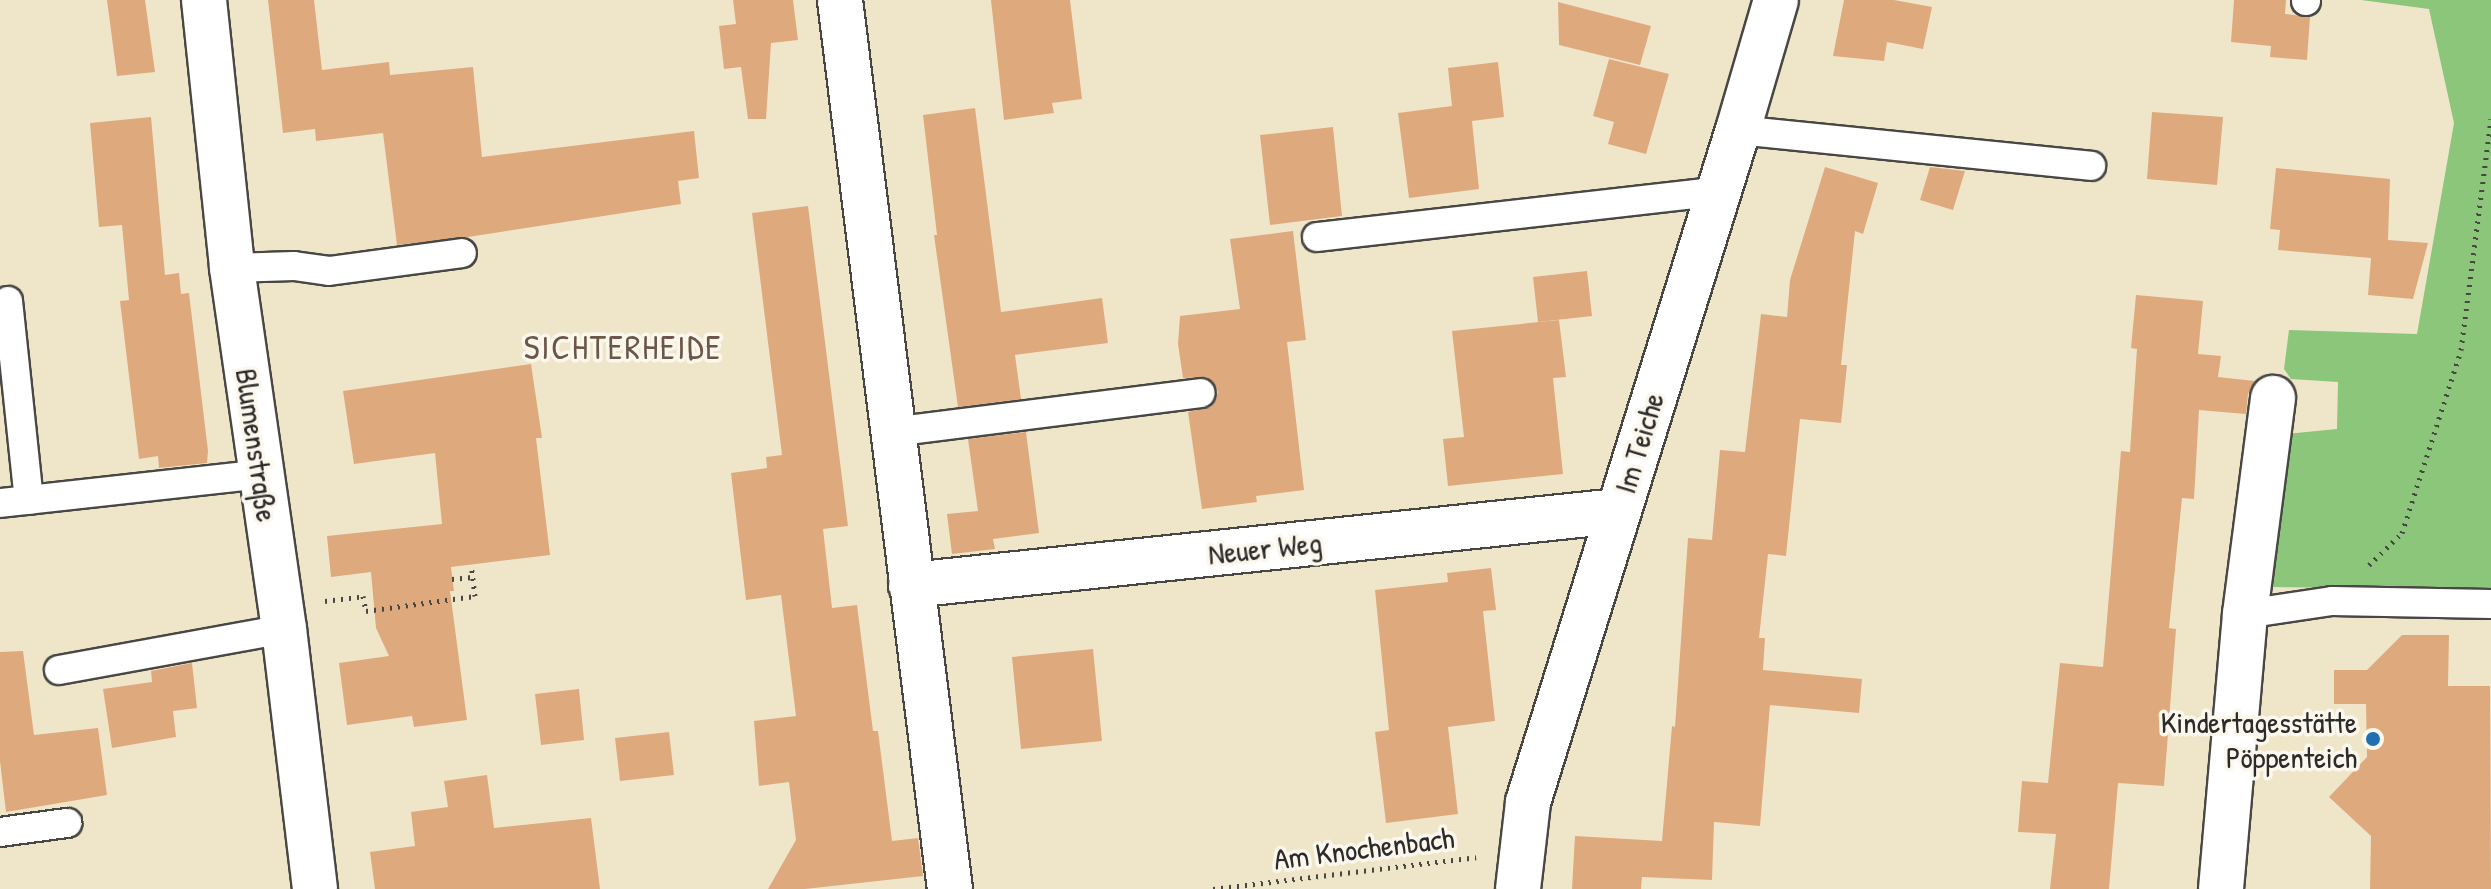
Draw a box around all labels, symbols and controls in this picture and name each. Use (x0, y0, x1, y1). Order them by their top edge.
district label: SICHTERHEIDE (524, 328, 722, 368)
street label: Blumenstraße (228, 366, 286, 524)
street label: Im Teiche (1607, 388, 1671, 498)
street label: Neuer Weg (1206, 524, 1324, 572)
place label: Kindertagesstätte Pöppenteich (2161, 704, 2357, 774)
marker: Kindertagesstätte Pöppenteich (2364, 730, 2382, 748)
street label: Am Knochenbach (1272, 819, 1456, 877)

